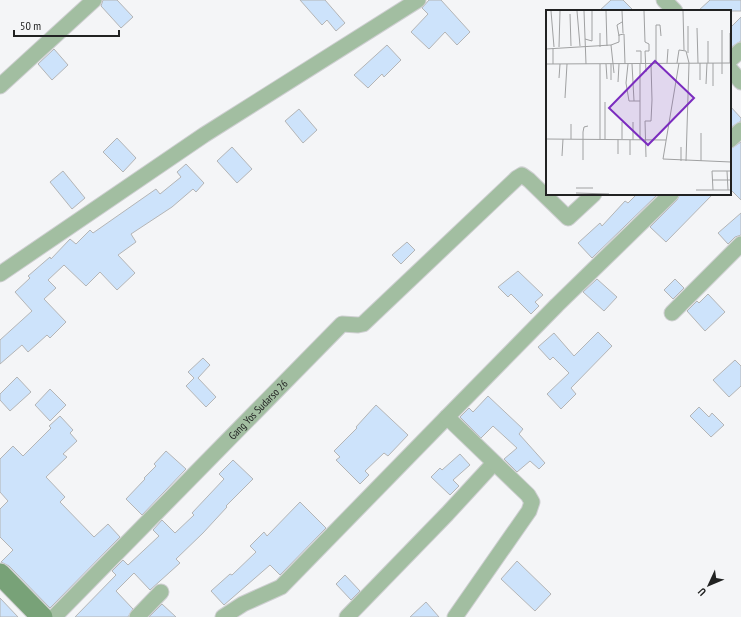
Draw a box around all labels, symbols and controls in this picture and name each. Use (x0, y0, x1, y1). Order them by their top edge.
inset map (546, 10, 731, 195)
scale bar (14, 12, 119, 38)
text: 50 m (20, 18, 41, 33)
street label: Gang Yos Sudarso 26 (225, 376, 291, 443)
north arrow (689, 565, 729, 605)
text: U (695, 585, 709, 599)

